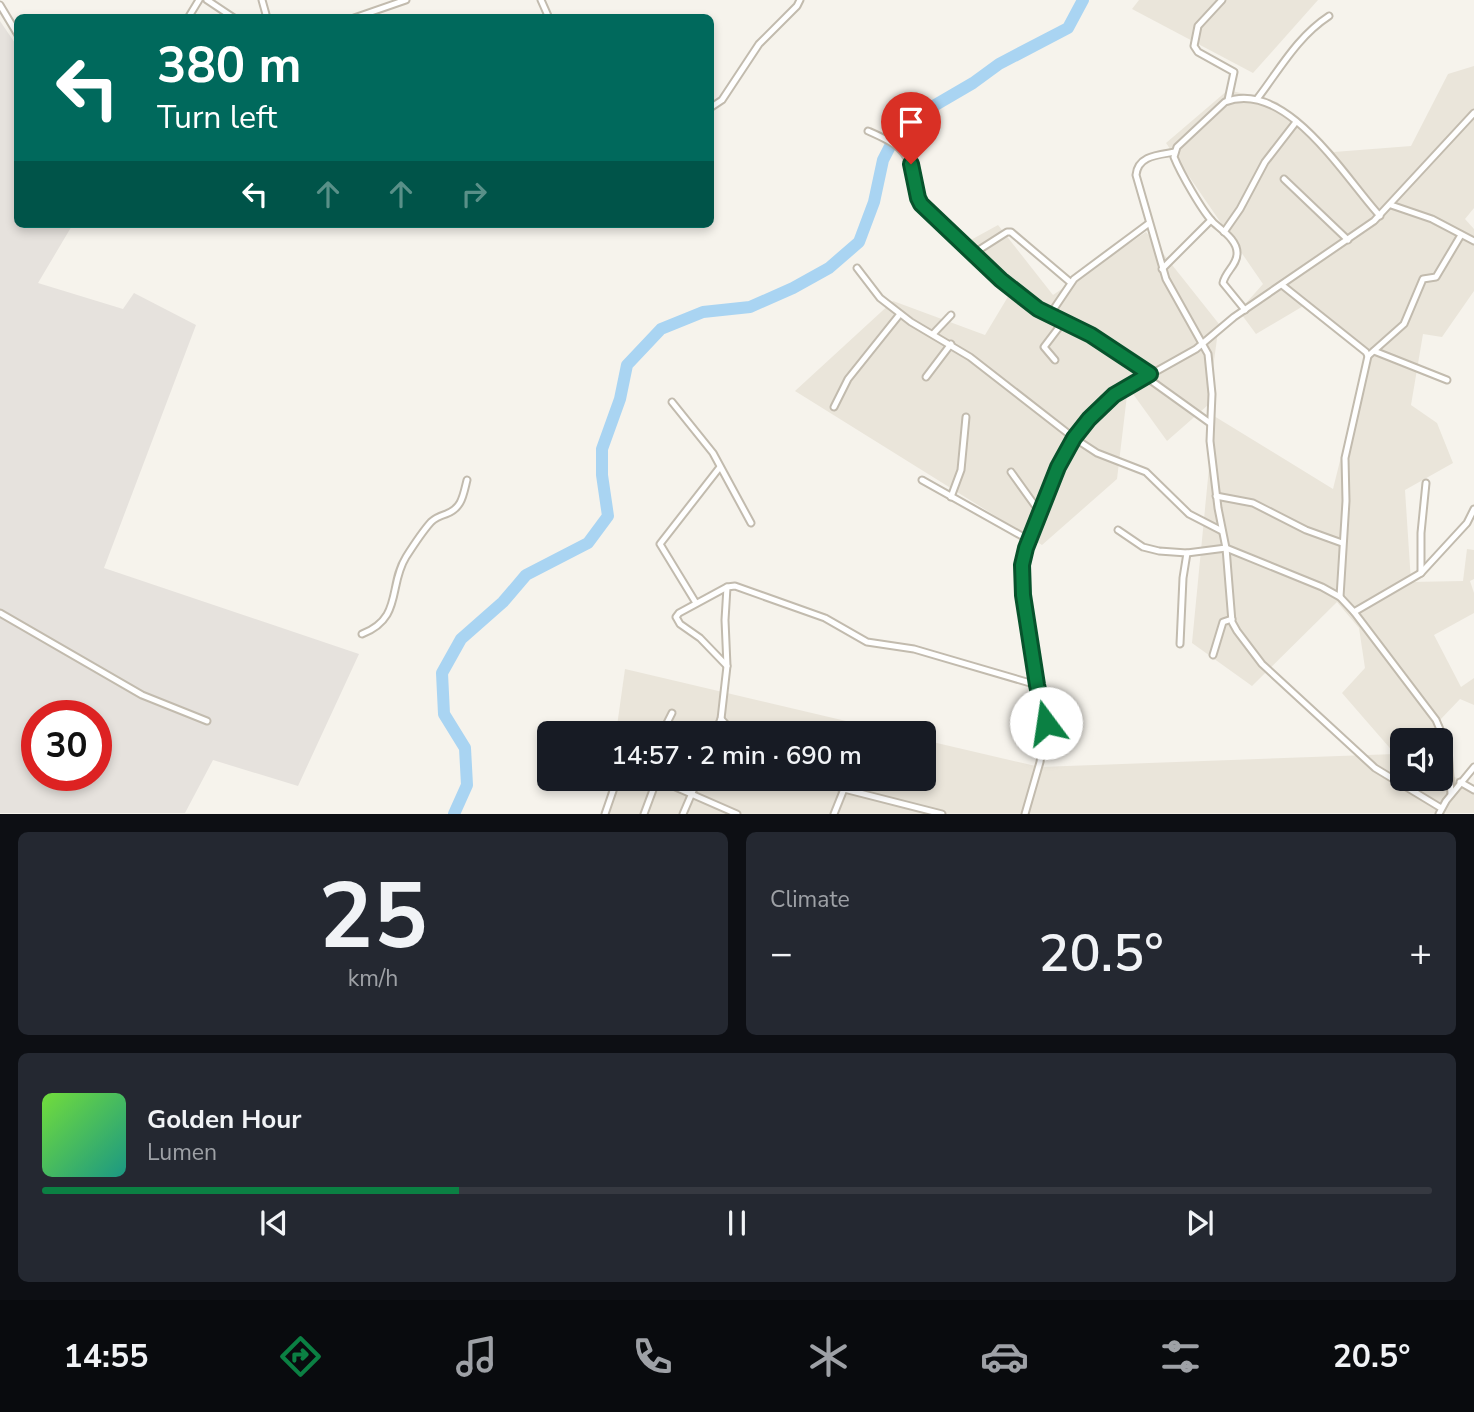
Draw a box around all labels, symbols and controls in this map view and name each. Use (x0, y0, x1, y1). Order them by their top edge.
text: 380 m (157, 32, 301, 99)
icon: left (42, 42, 133, 133)
pin (881, 92, 941, 164)
text: Turn left (157, 96, 277, 139)
icon: arrive (892, 103, 930, 141)
icon: left (236, 175, 274, 213)
icon: ahead (309, 175, 347, 213)
icon: ahead (382, 175, 420, 213)
icon: right (455, 175, 493, 213)
position arrow (1009, 686, 1083, 760)
speed limit sign: 30 (21, 700, 112, 791)
map controls (1390, 728, 1453, 791)
button: sound (1390, 728, 1453, 791)
text: 14:57 · 2 min · 690 m (611, 738, 862, 773)
text: 25 (318, 855, 428, 979)
text: Climate (770, 884, 850, 915)
text: 20.5° (1038, 918, 1164, 989)
text: − (770, 928, 793, 979)
text: + (1409, 928, 1432, 979)
text: km/h (348, 963, 398, 994)
text: Golden Hour (147, 1102, 302, 1137)
text: Lumen (147, 1137, 217, 1168)
icon: previous (255, 1204, 293, 1242)
icon: pause (718, 1204, 756, 1242)
icon: next (1181, 1204, 1219, 1242)
icon: directions (276, 1332, 325, 1381)
icon: music (452, 1332, 501, 1381)
icon: phone (628, 1332, 677, 1381)
icon: climate (804, 1332, 853, 1381)
icon: car (980, 1332, 1029, 1381)
icon: filters (1156, 1332, 1205, 1381)
text: 14:55 (64, 1335, 148, 1378)
text: 20.5° (1333, 1335, 1410, 1378)

